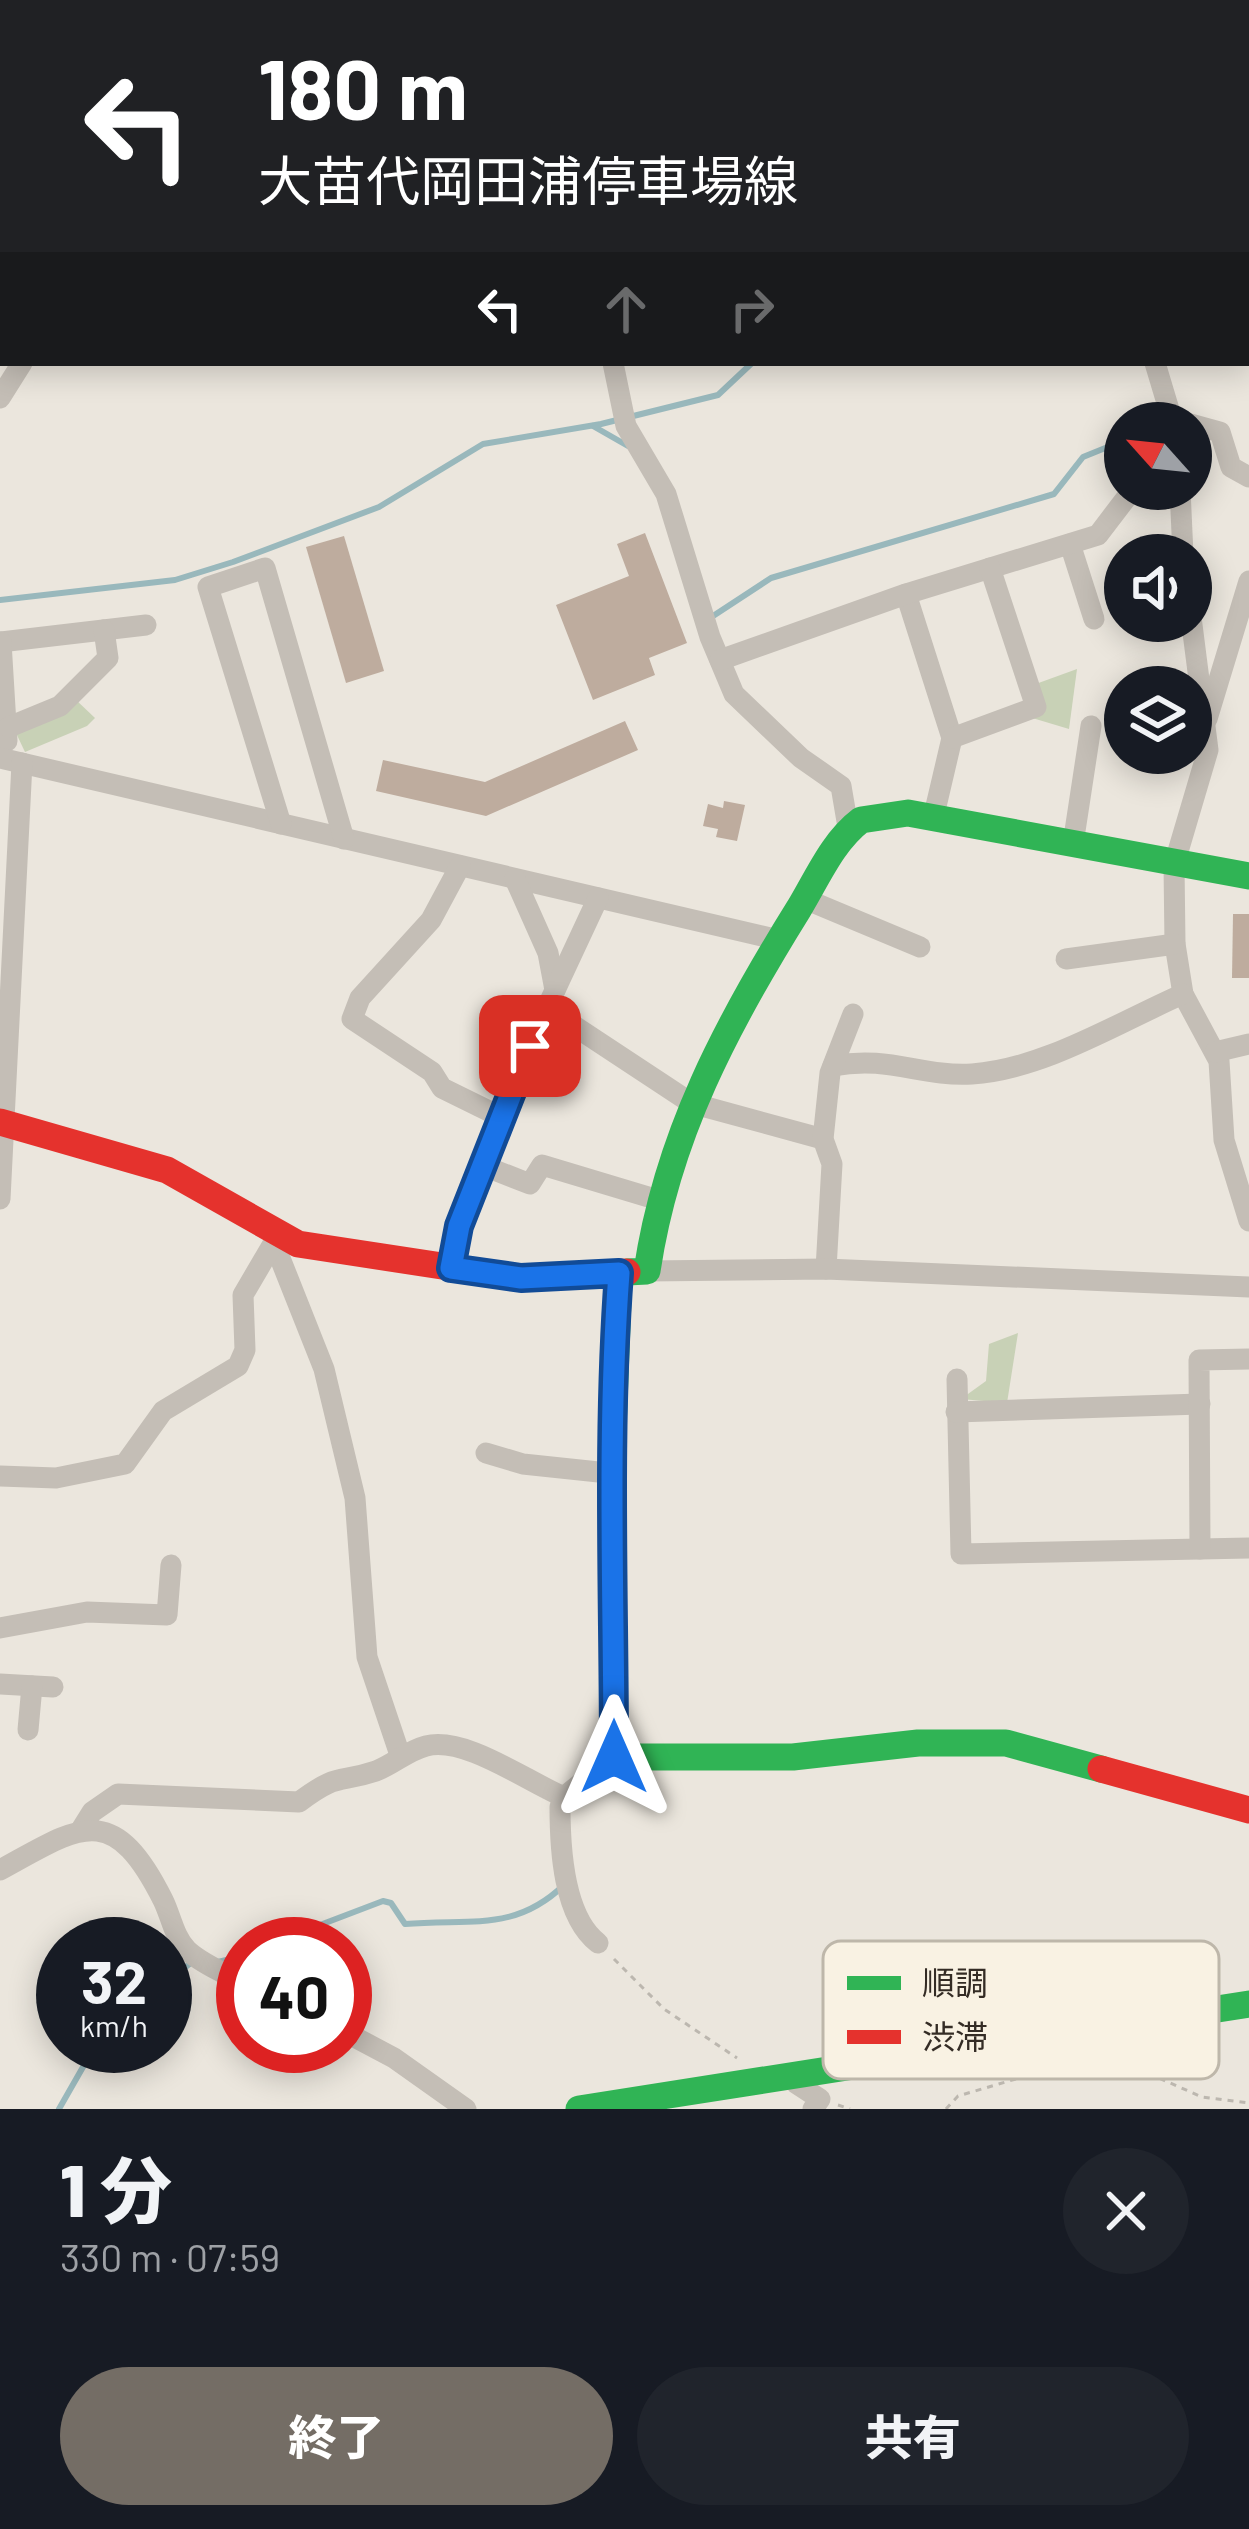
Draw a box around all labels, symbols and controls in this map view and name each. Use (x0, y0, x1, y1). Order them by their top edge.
text: 180 m (258, 36, 468, 137)
icon: left (60, 48, 216, 204)
text: 大苗代岡田浦停車場線 (258, 147, 798, 212)
icon: left (467, 276, 533, 342)
icon: ahead (593, 276, 659, 342)
icon: right (719, 276, 785, 342)
north arrow (1104, 402, 1212, 510)
map controls (1104, 402, 1212, 774)
button: sound (1104, 534, 1212, 642)
button: layers (1104, 666, 1212, 774)
pin (479, 995, 581, 1097)
icon: arrive (497, 1013, 563, 1079)
position arrow (551, 1694, 677, 1820)
speed limit sign: 40 (216, 1917, 372, 2073)
legend (823, 1941, 1219, 2079)
text: 32 (81, 1944, 147, 2016)
text: 順調 (922, 1962, 988, 2002)
text: km/h (80, 2007, 148, 2043)
text: 渋滞 (922, 2016, 988, 2056)
text: 1 分 (60, 2145, 172, 2231)
button: close (1063, 2148, 1189, 2274)
text: 330 m · 07:59 (60, 2233, 280, 2280)
button: 終了 (60, 2367, 613, 2505)
button: 共有 (637, 2367, 1189, 2505)

